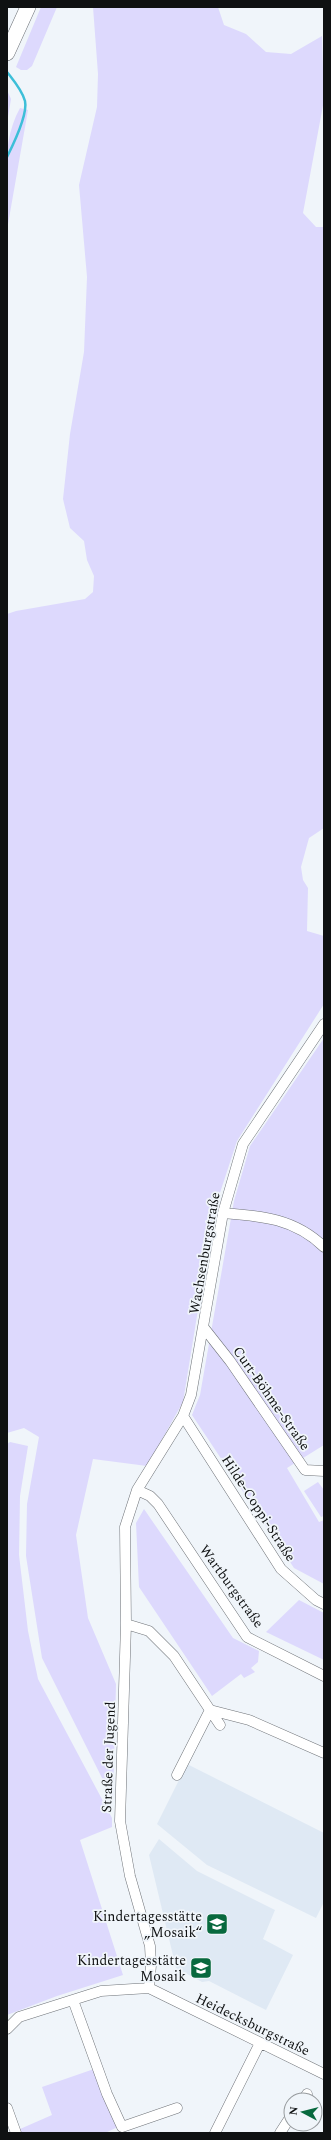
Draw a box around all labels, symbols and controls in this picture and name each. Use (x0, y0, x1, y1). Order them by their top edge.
street label: Wachsenburgstraße (183, 1190, 226, 1316)
street label: Curt-Böhme-Straße (228, 1342, 316, 1455)
street label: Hilde-Coppi-Straße (216, 1451, 301, 1566)
street label: Wartburgstraße (194, 1540, 269, 1632)
street label: Straße der Jugend (96, 1701, 121, 1813)
place label: Kindertagesstätte „Mosaik“ (93, 1906, 202, 1943)
school or university icon: Kindertagesstätte „Mosaik“ (204, 1911, 230, 1937)
place label: Kindertagesstätte Mosaik (77, 1950, 186, 1987)
school or university icon: Kindertagesstätte Mosaik (188, 1955, 214, 1981)
street label: Heidecksburgstraße (192, 1988, 314, 2061)
north arrow (283, 2092, 323, 2132)
text: N (285, 2105, 303, 2116)

